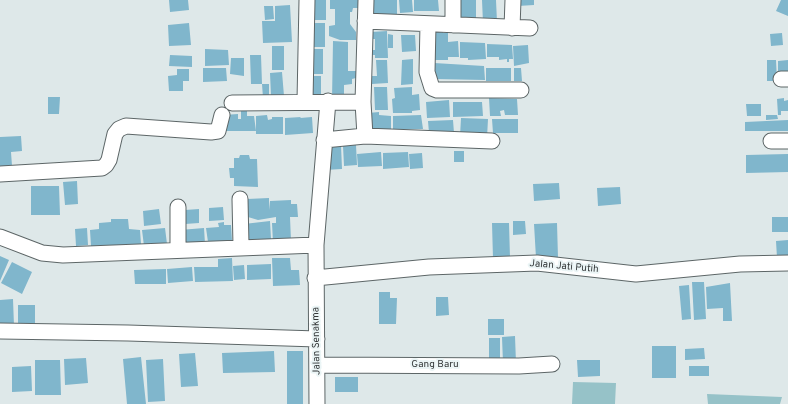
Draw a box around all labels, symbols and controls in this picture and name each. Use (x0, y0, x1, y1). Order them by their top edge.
street label: Jalan Jati Putih (529, 258, 599, 276)
street label: Jalan Senakma (310, 307, 324, 375)
street label: Gang Baru (411, 359, 459, 371)

